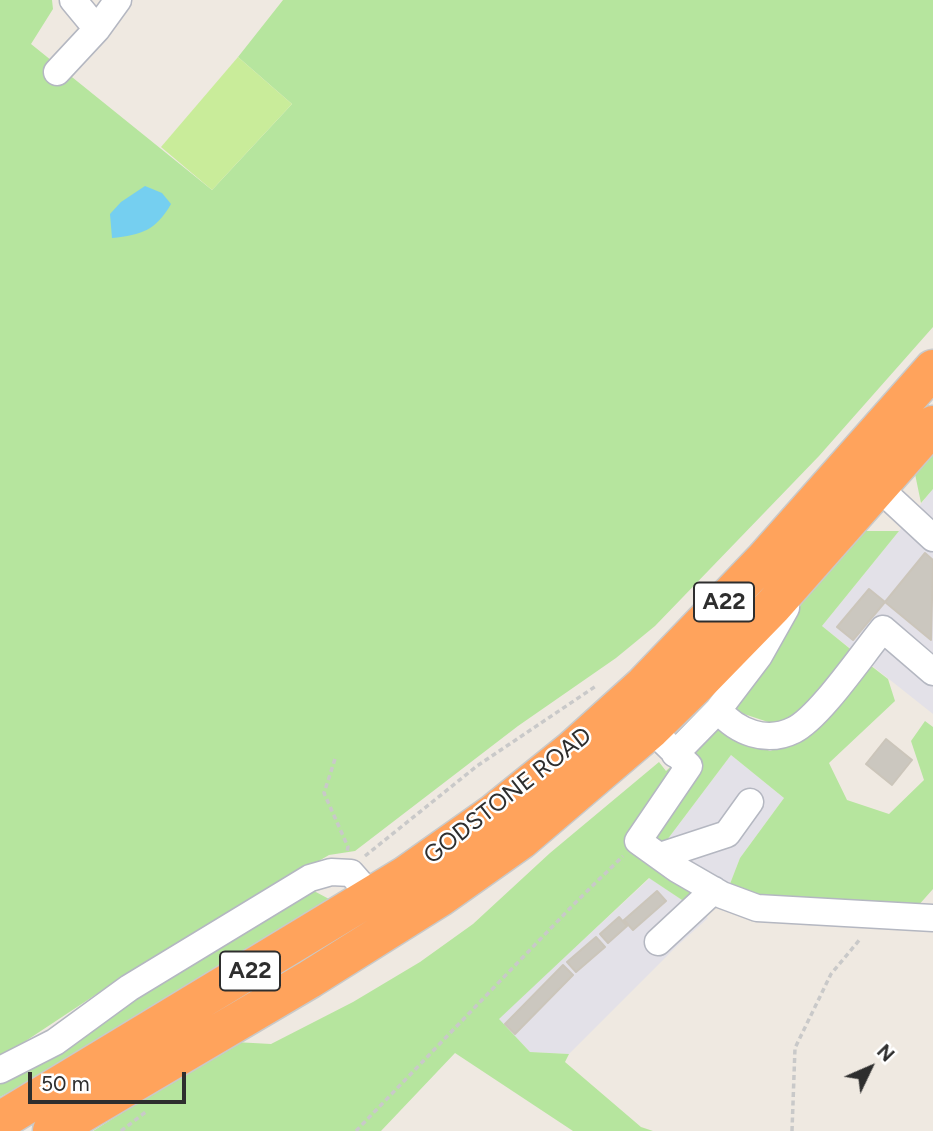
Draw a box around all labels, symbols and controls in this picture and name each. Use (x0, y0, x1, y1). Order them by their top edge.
road number: A22 (694, 582, 754, 622)
street label: GODSTONE ROAD (418, 722, 598, 870)
road number: A22 (220, 952, 280, 990)
north arrow (835, 1033, 905, 1103)
text: N (872, 1040, 899, 1066)
scale bar (32, 1058, 189, 1102)
text: 50 m (41, 1071, 90, 1096)

